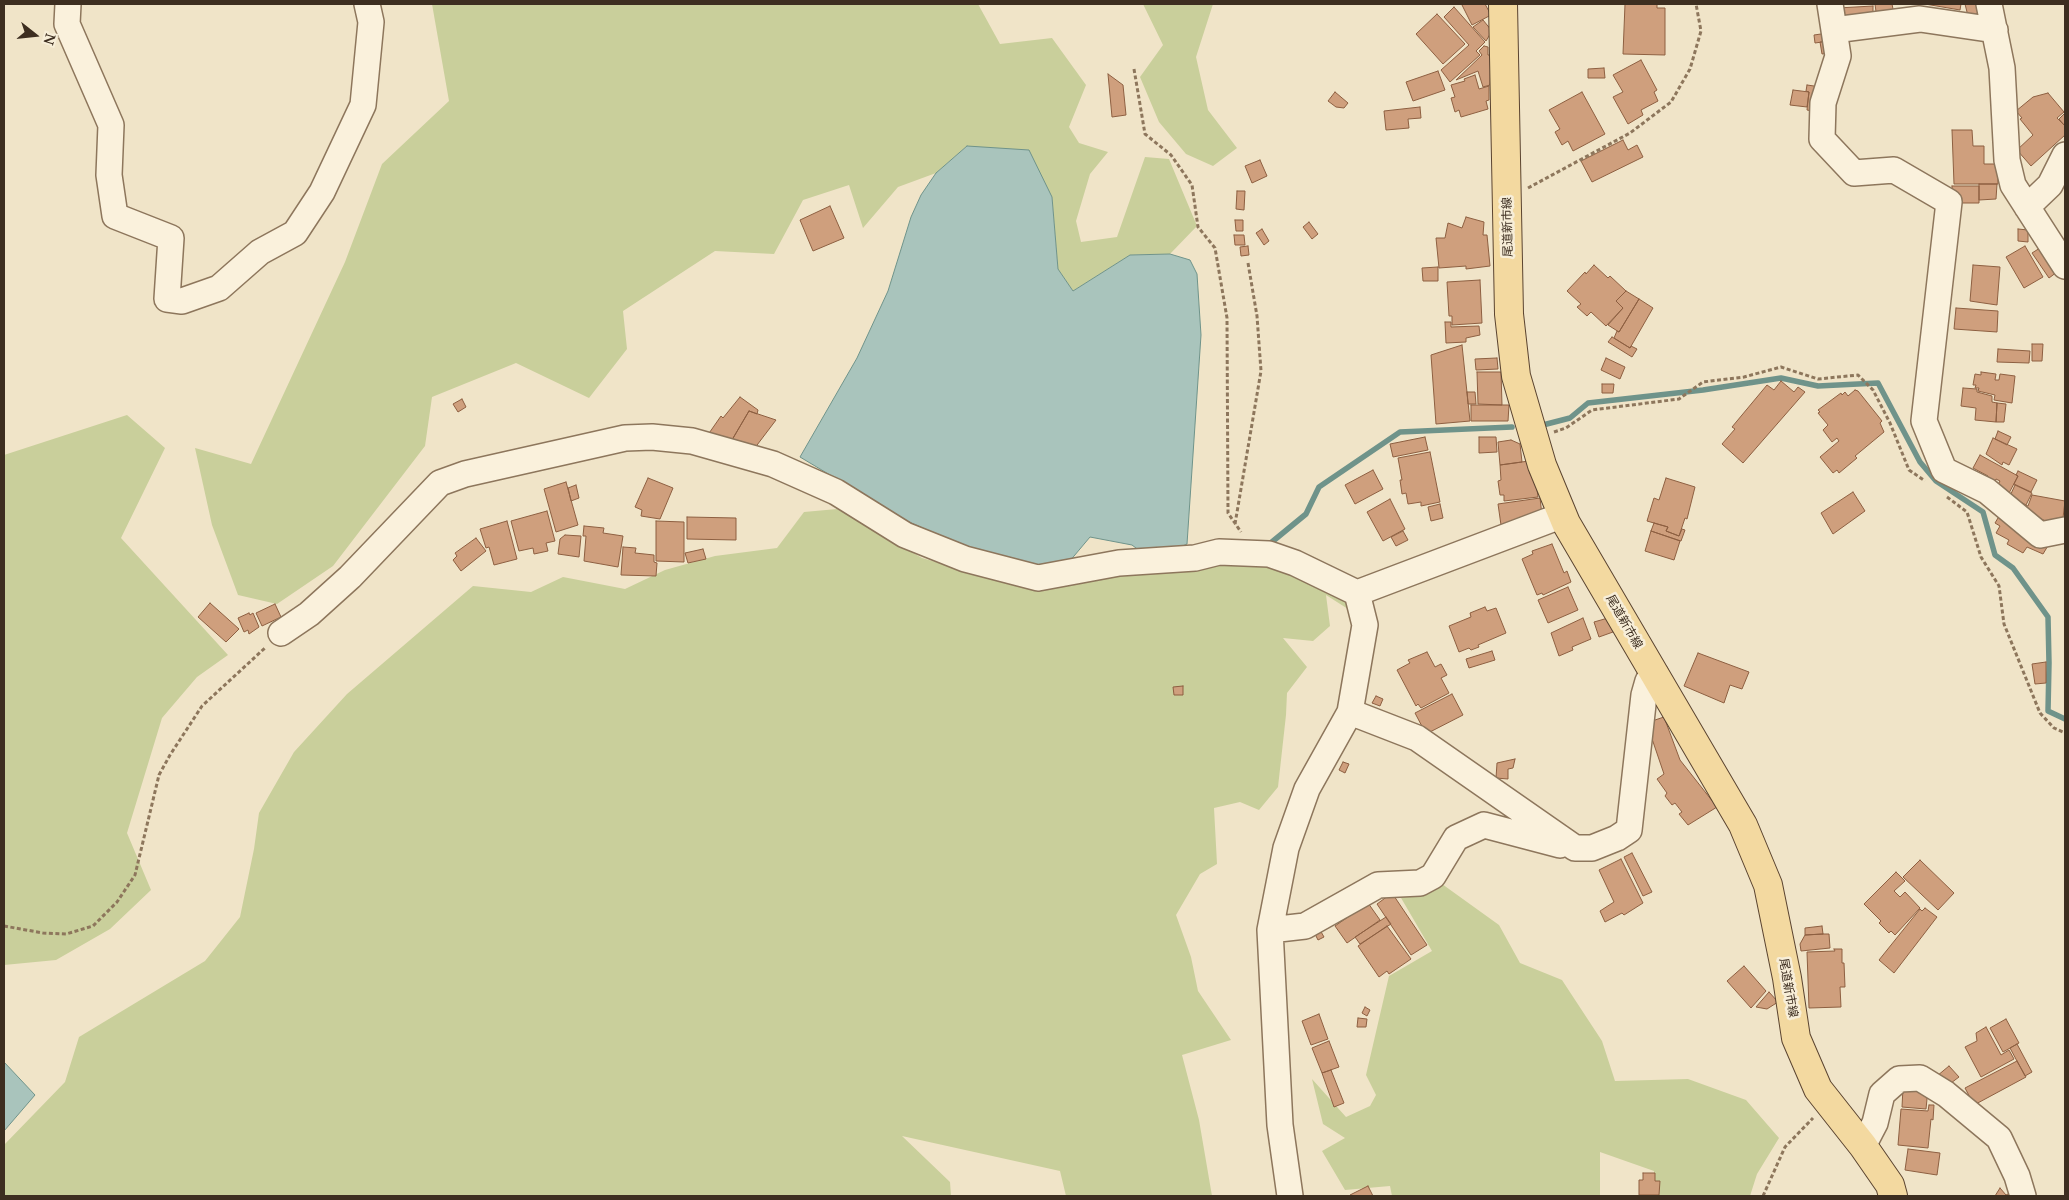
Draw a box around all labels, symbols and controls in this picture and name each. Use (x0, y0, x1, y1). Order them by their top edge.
north arrow (10, 10, 60, 60)
text: N (39, 31, 61, 47)
street label: 尾道新市線 (1500, 197, 1516, 257)
street label: 尾道新市線 (1603, 592, 1645, 652)
street label: 尾道新市線 (1776, 957, 1800, 1019)

